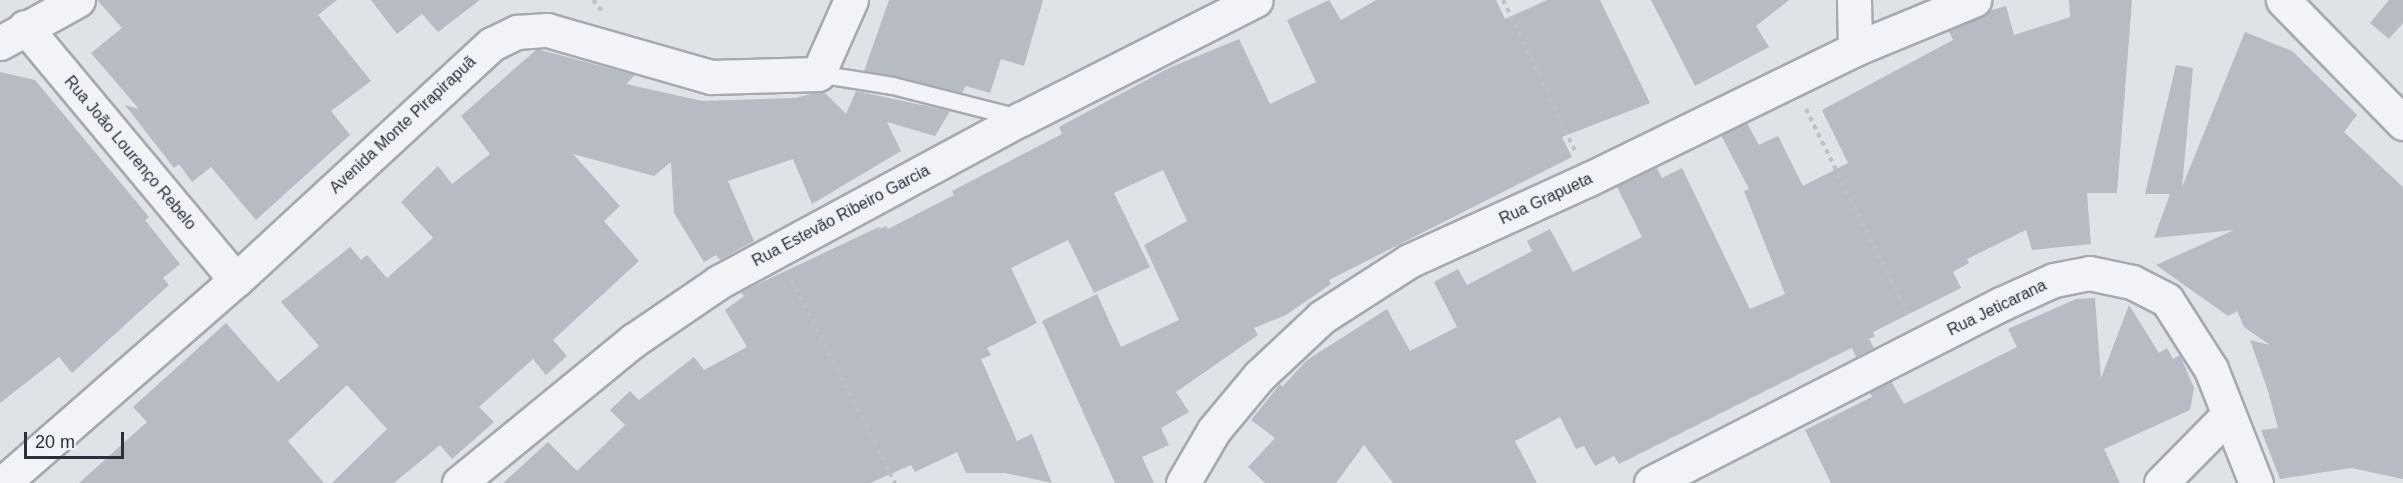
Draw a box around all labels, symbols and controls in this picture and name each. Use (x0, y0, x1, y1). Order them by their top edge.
street label: Avenida Monte Pirapirapuã (326, 52, 480, 198)
street label: Rua João Lourenço Rebelo (60, 72, 200, 234)
street label: Rua Estevão Ribeiro Garcia (749, 161, 933, 271)
street label: Rua Grapueta (1496, 169, 1596, 229)
street label: Rua Jeticarana (1944, 276, 2050, 340)
scale bar (27, 420, 128, 458)
text: 20 m (35, 432, 75, 452)

